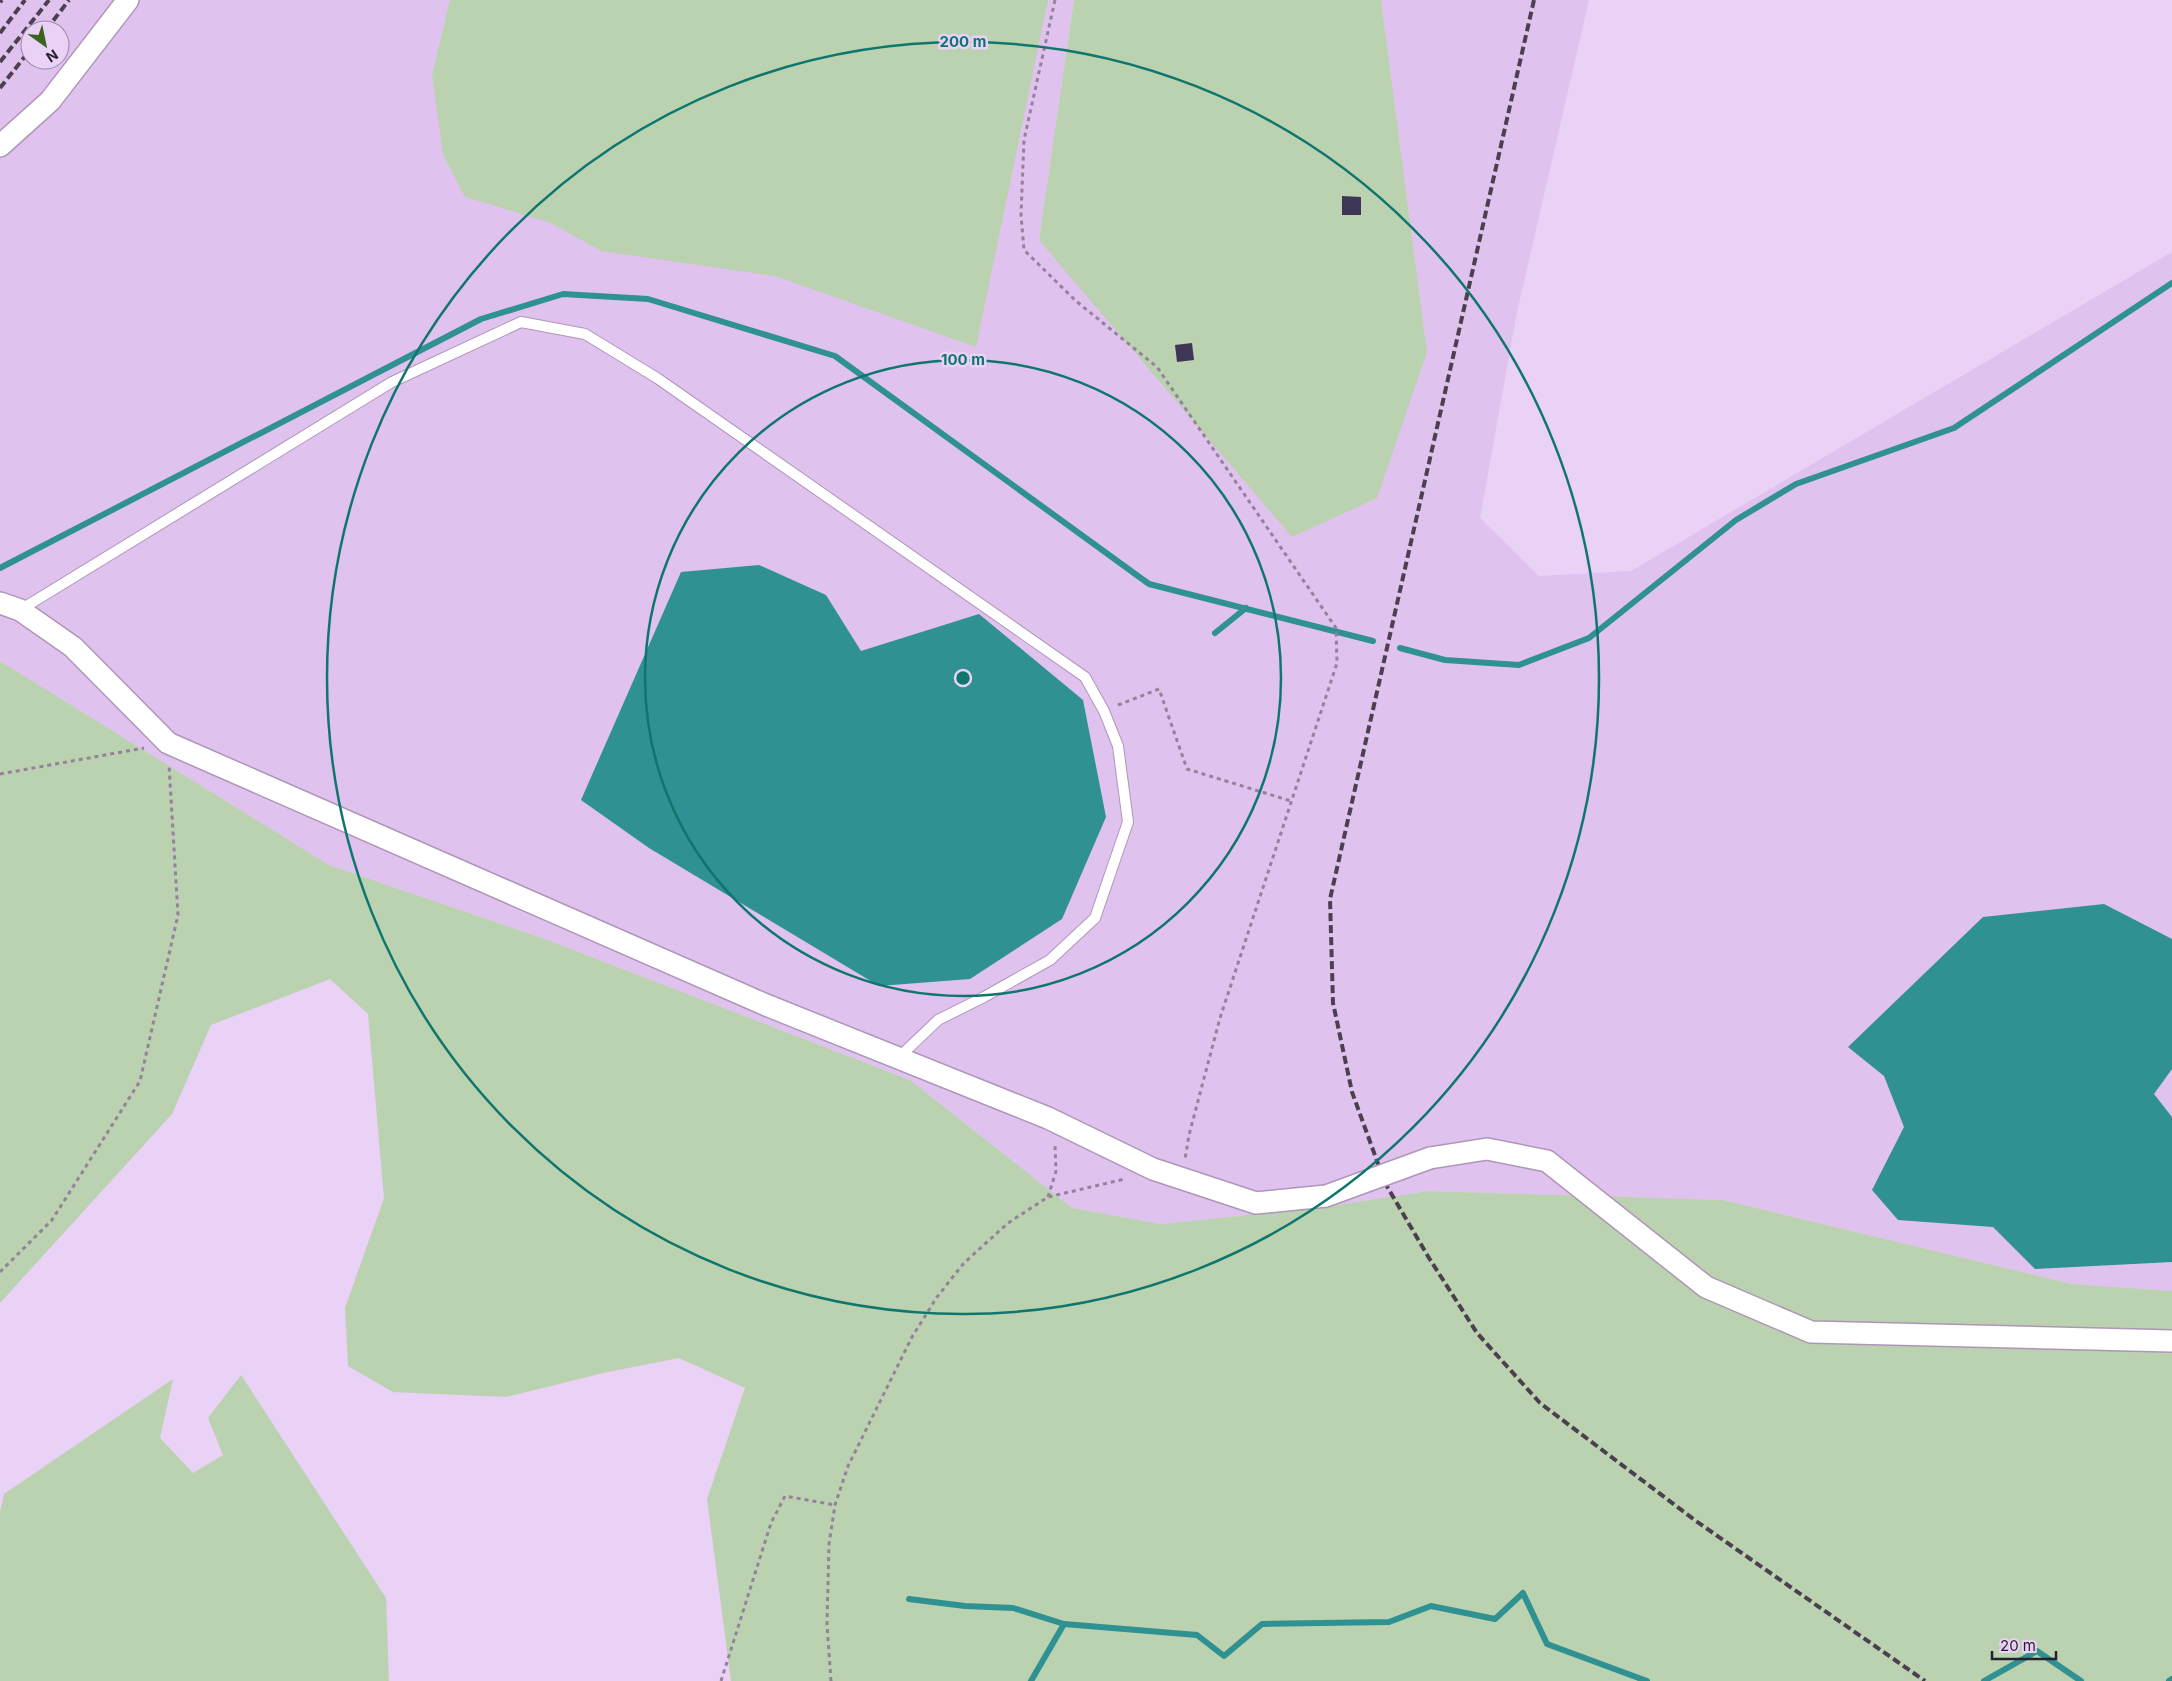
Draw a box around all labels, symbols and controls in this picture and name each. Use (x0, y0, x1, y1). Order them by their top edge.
north arrow (20, 20, 70, 70)
text: 200 m (940, 32, 986, 51)
text: N (43, 46, 61, 66)
text: 100 m (941, 350, 985, 369)
centre of rings (954, 669, 972, 687)
scale bar (1992, 1628, 2056, 1660)
text: 20 m (2000, 1636, 2036, 1655)

